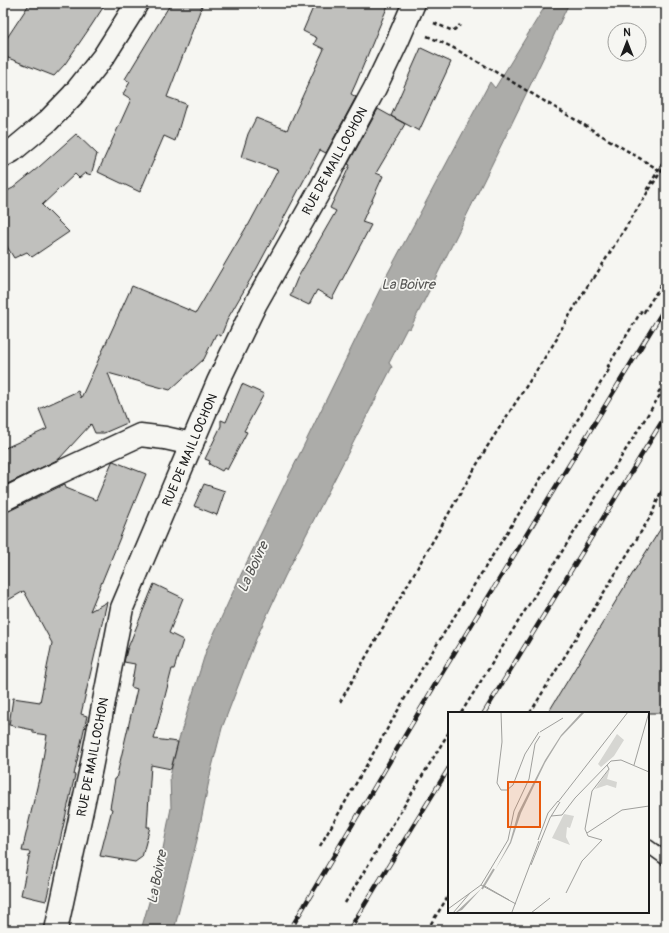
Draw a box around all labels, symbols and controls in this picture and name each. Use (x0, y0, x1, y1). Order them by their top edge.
north arrow (607, 22, 647, 62)
text: N (623, 26, 631, 39)
street label: RUE DE MAILLOCHON (299, 104, 371, 218)
water label: La Boivre (381, 276, 437, 293)
street label: RUE DE MAILLOCHON (159, 391, 221, 509)
water label: La Boivre (234, 537, 273, 595)
street label: RUE DE MAILLOCHON (74, 696, 112, 818)
inset map (448, 712, 649, 913)
water label: La Boivre (144, 847, 171, 905)

